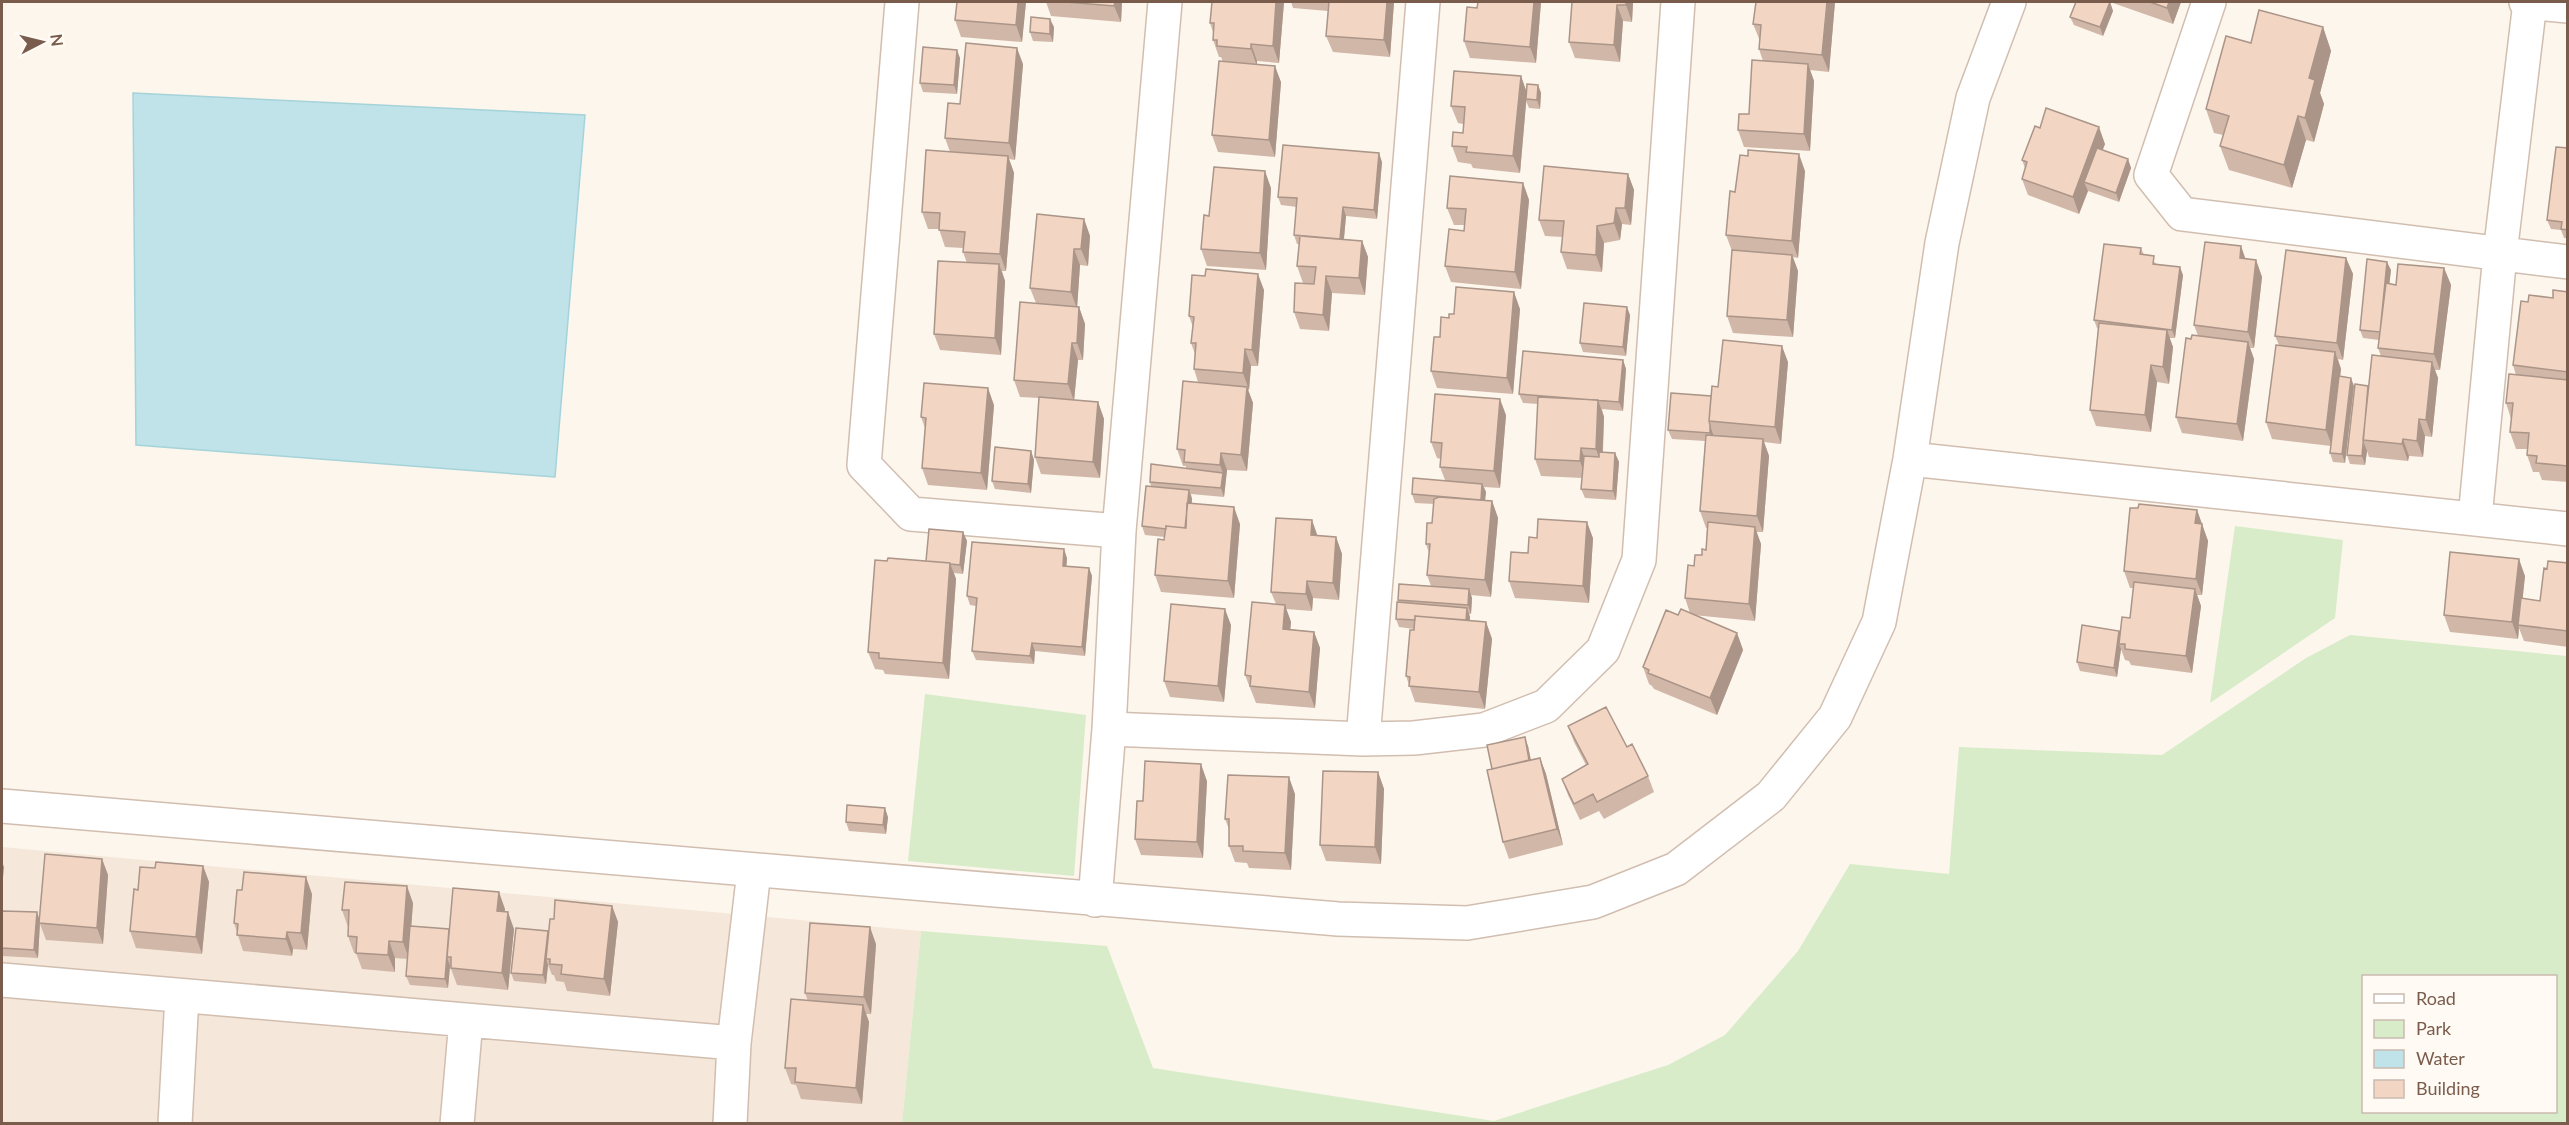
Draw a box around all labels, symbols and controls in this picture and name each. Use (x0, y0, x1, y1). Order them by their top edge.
north arrow (12, 12, 72, 72)
text: N (47, 33, 68, 47)
legend (2362, 975, 2557, 1113)
text: Road (2416, 987, 2456, 1009)
text: Park (2416, 1017, 2452, 1039)
text: Water (2416, 1047, 2465, 1069)
text: Building (2416, 1077, 2480, 1099)

